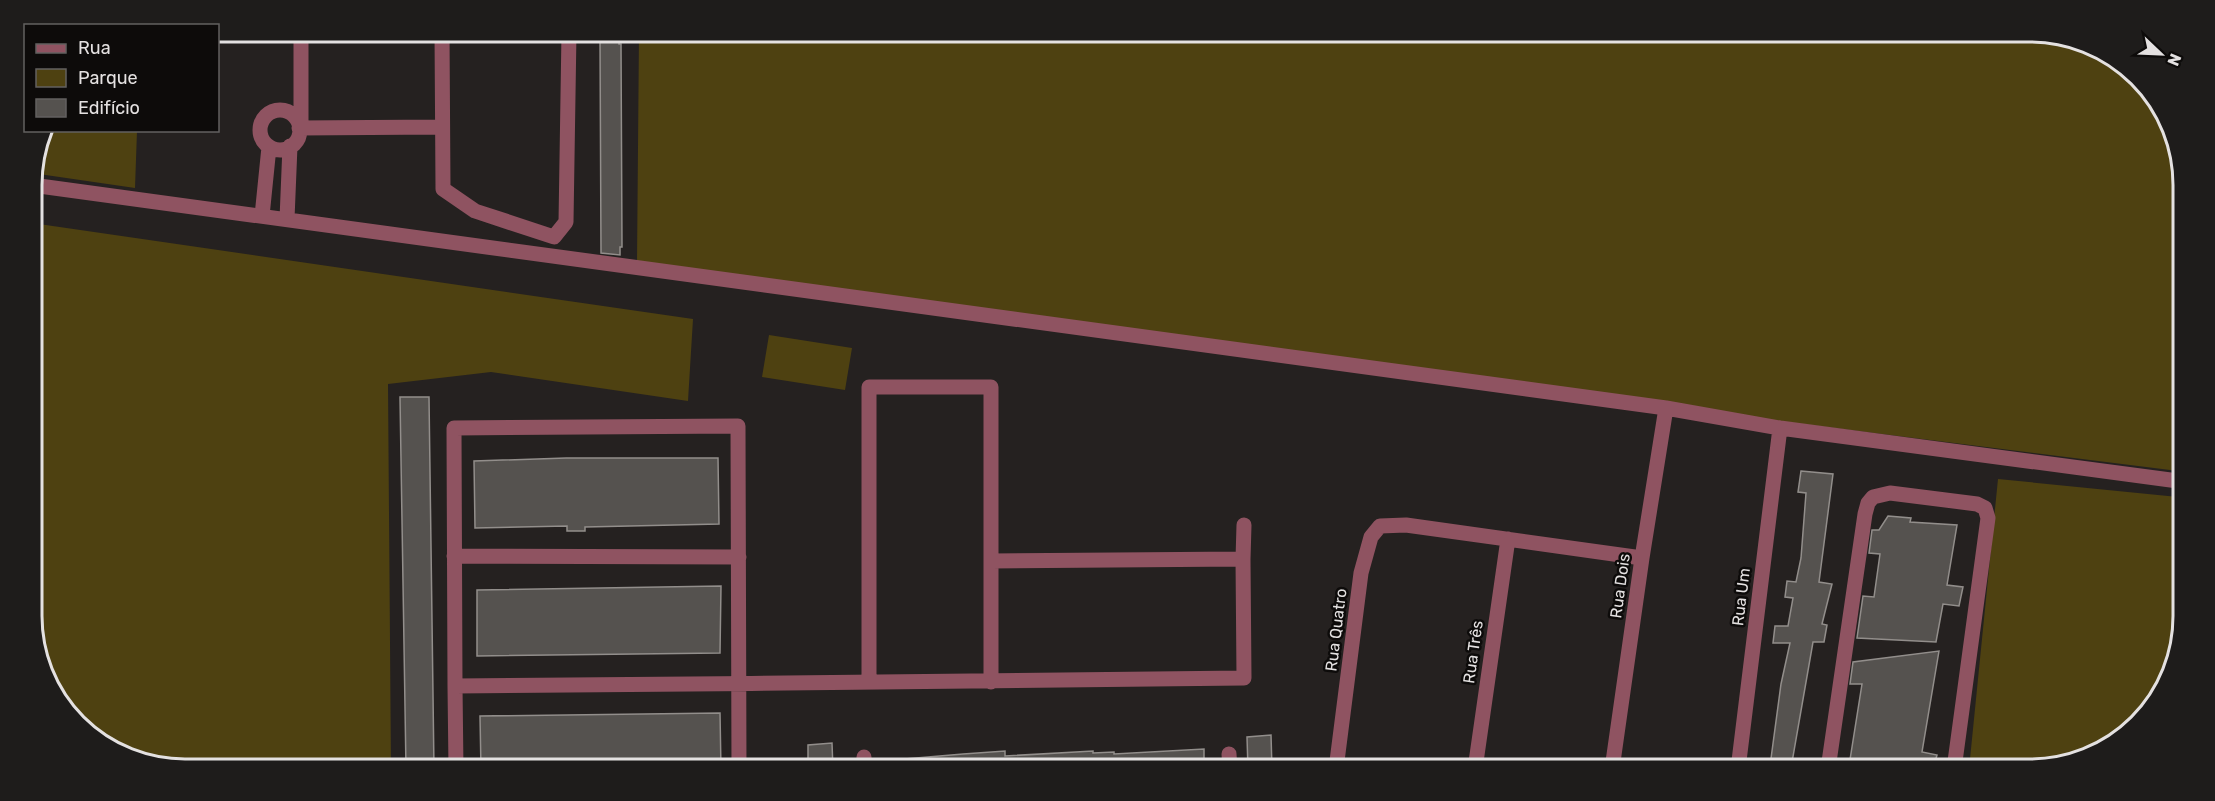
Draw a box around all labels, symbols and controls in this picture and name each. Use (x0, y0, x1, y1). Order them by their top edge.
legend (24, 24, 219, 132)
north arrow (2131, 24, 2191, 84)
text: Rua (78, 37, 111, 59)
text: N (2163, 51, 2185, 69)
text: Parque (78, 67, 138, 89)
text: Edifício (78, 97, 140, 119)
street label: Rua Dois (1606, 552, 1634, 620)
street label: Rua Um (1728, 567, 1754, 627)
street label: Rua Quatro (1321, 587, 1351, 673)
street label: Rua Três (1459, 619, 1487, 685)

